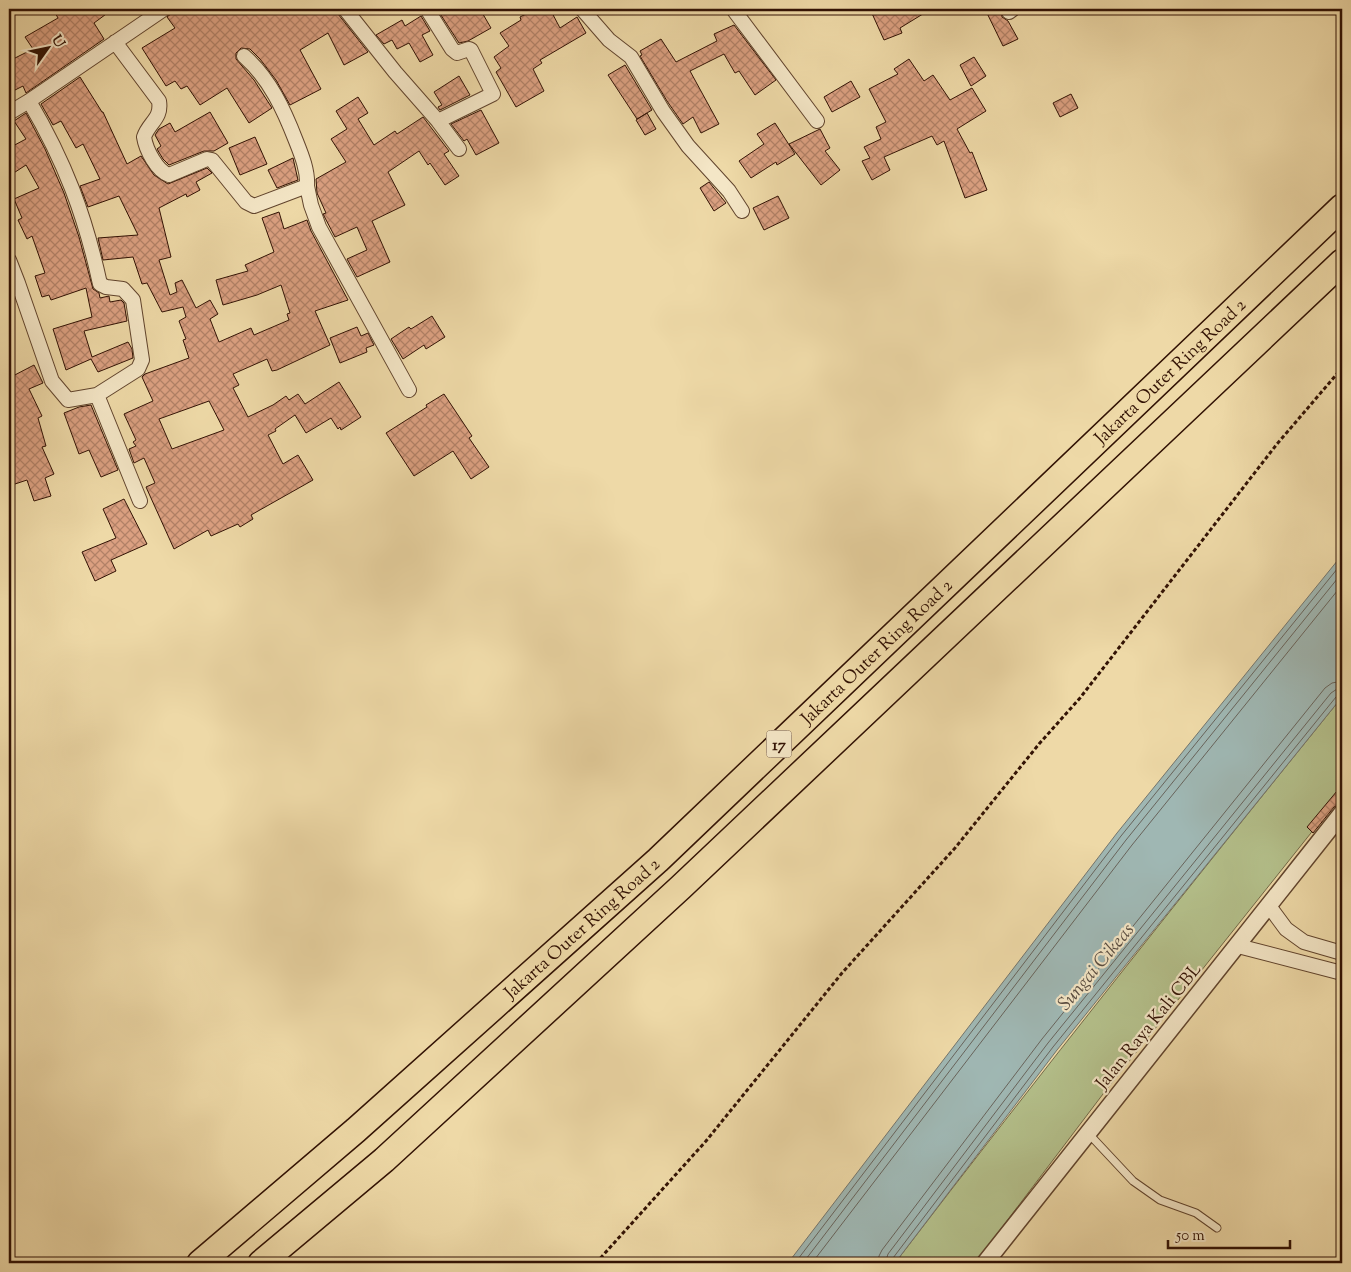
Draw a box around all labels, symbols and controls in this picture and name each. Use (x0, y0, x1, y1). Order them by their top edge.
north arrow (22, 22, 72, 72)
text: U (46, 32, 69, 53)
street label: Jakarta Outer Ring Road 2 (1089, 293, 1254, 452)
street label: Jakarta Outer Ring Road 2 (795, 574, 960, 733)
road number: 17 (766, 731, 792, 758)
street label: Jakarta Outer Ring Road 2 (499, 852, 667, 1007)
water label: Sungai Cikeas (1052, 918, 1142, 1017)
street label: Jalan Raya Kali CBL (1090, 959, 1209, 1097)
scale bar (1168, 1217, 1291, 1249)
text: 50 m (1175, 1226, 1205, 1247)

